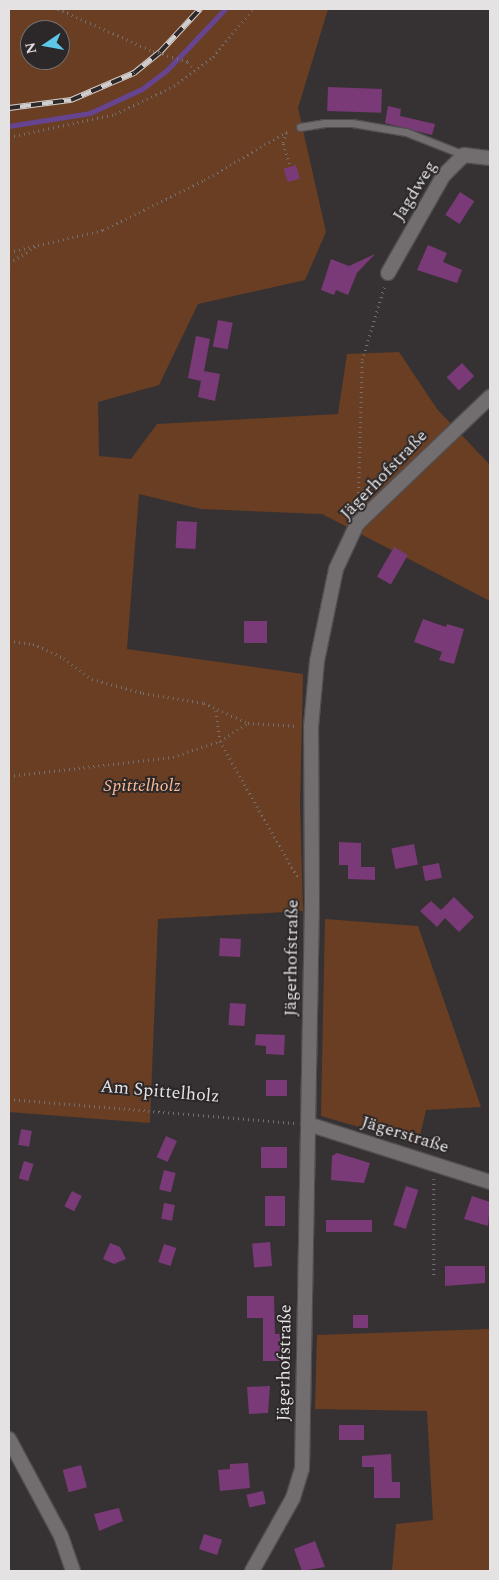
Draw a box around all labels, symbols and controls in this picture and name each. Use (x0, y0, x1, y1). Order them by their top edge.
north arrow (20, 20, 70, 70)
text: N (19, 40, 42, 56)
street label: Jagdweg (388, 157, 442, 225)
street label: Jägerhofstraße (336, 425, 432, 525)
park label: Spittelholz (103, 775, 181, 797)
street label: Jägerhofstraße (280, 899, 304, 1017)
street label: Am Spittelholz (99, 1076, 221, 1108)
street label: Jägerstraße (359, 1111, 451, 1159)
street label: Jägerhofstraße (273, 1304, 297, 1422)

